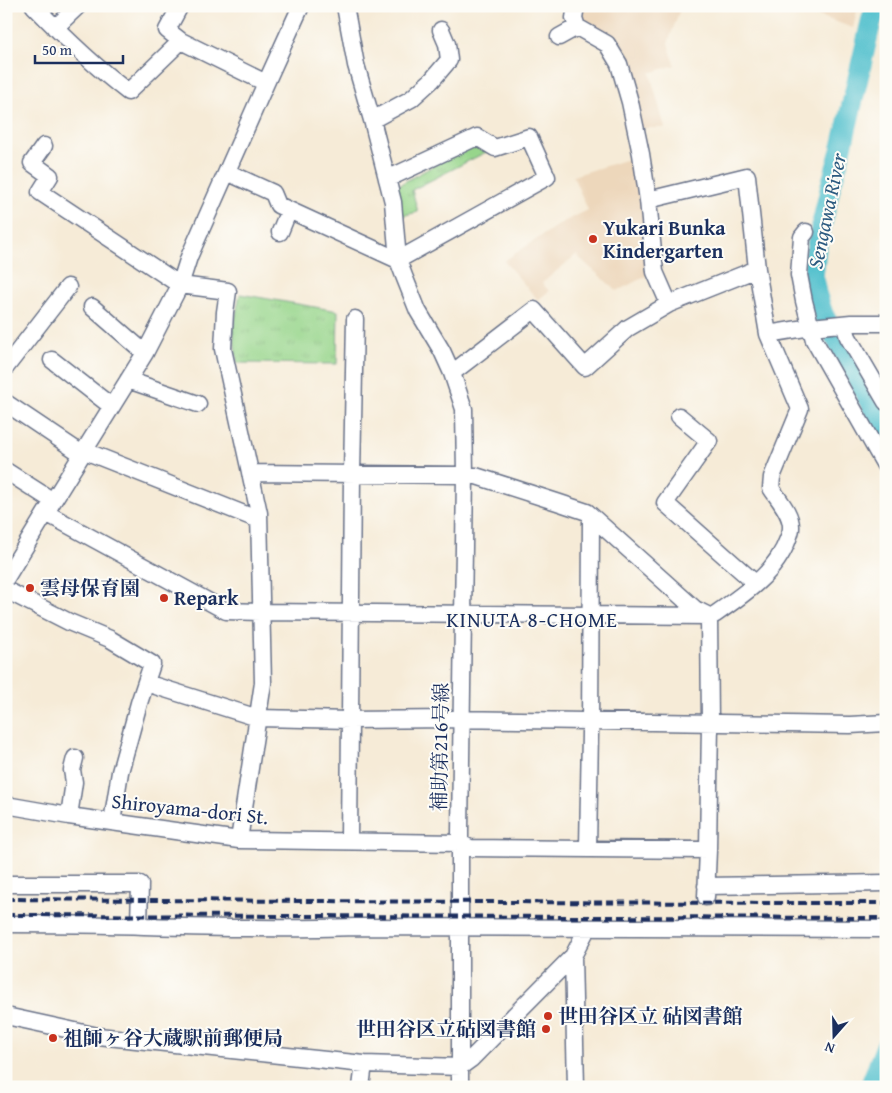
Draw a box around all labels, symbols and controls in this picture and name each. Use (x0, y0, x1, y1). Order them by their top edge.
scale bar (35, 32, 122, 64)
text: 50 m (42, 39, 73, 60)
water label: Sengawa River (799, 149, 854, 271)
place label: Yukari Bunka Kindergarten (603, 213, 726, 265)
marker: Yukari Bunka Kindergarten (587, 233, 599, 245)
place label: 雲母保育園 (40, 573, 140, 602)
marker: 雲母保育園 (24, 582, 36, 594)
place label: Repark (174, 583, 239, 612)
marker: Repark (158, 592, 170, 604)
district label: KINUTA 8-CHOME (446, 604, 618, 635)
street label: 補助第216号線 (424, 682, 455, 812)
street label: Shiroyama-dori St. (110, 786, 270, 831)
place label: 世田谷区立 砧図書館 (558, 1001, 742, 1030)
marker: 世田谷区立 砧図書館 (542, 1010, 554, 1022)
north arrow (810, 1010, 860, 1060)
place label: 世田谷区立砧図書館 (356, 1014, 536, 1043)
place label: 祖師ヶ谷大蔵駅前郵便局 (63, 1023, 283, 1052)
marker: 世田谷区立砧図書館 (540, 1023, 552, 1035)
marker: 祖師ヶ谷大蔵駅前郵便局 (47, 1032, 59, 1044)
text: N (821, 1037, 837, 1059)

